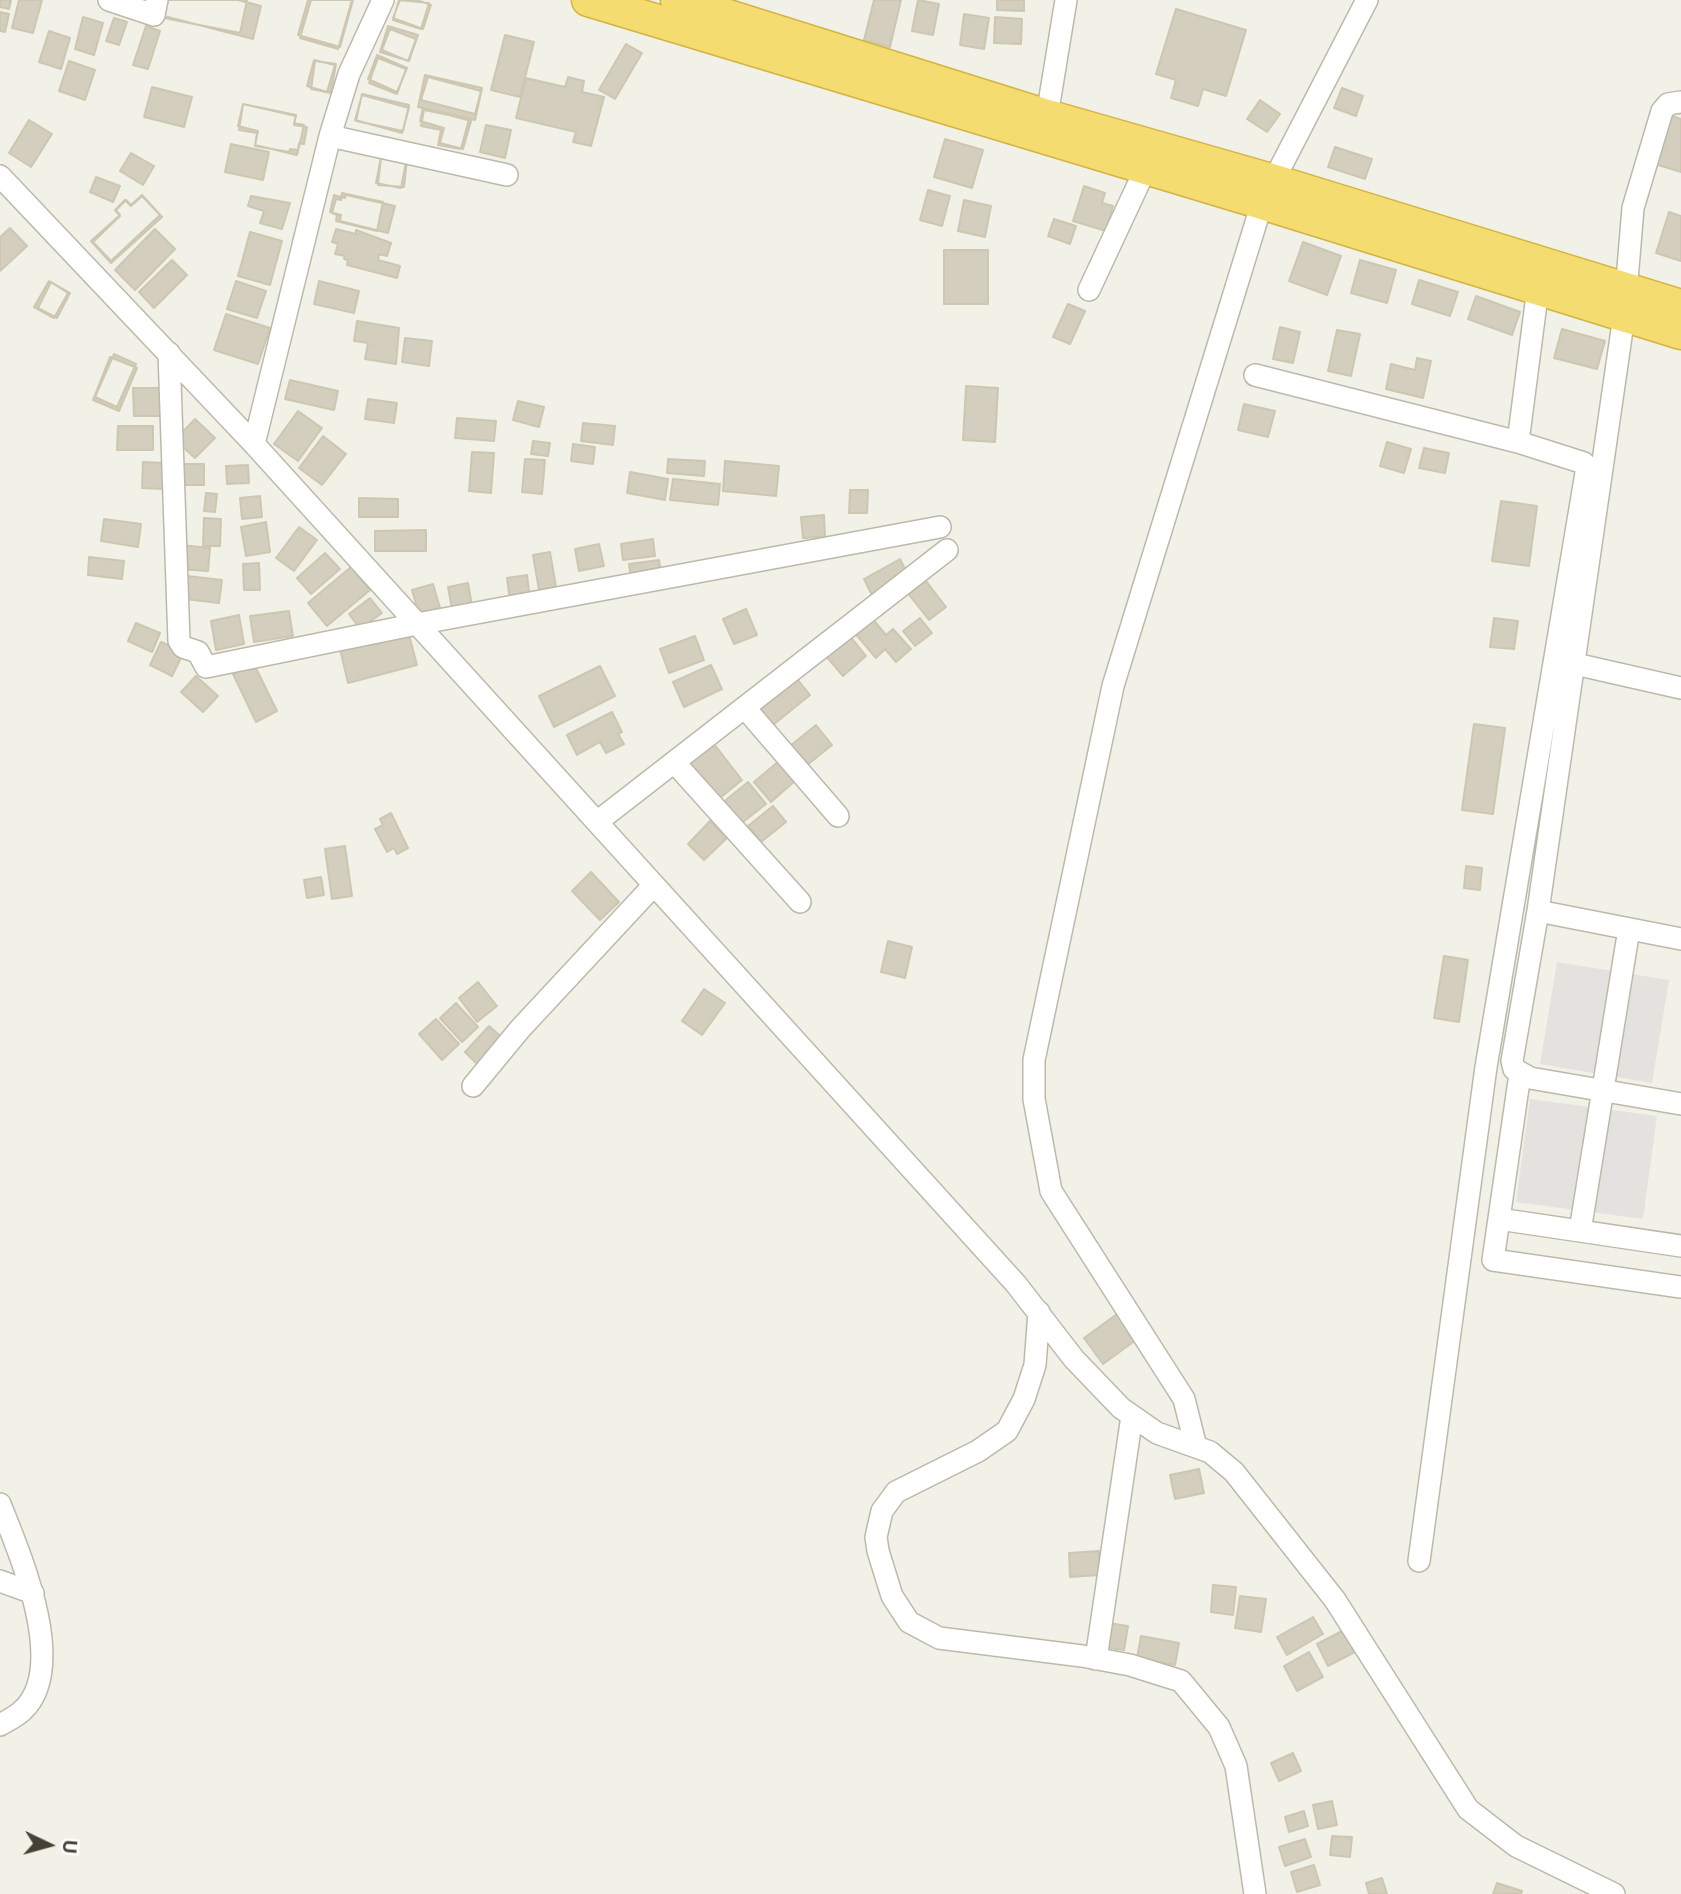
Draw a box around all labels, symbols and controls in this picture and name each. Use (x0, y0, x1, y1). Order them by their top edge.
north arrow (14, 1810, 84, 1880)
text: U (56, 1839, 83, 1855)

